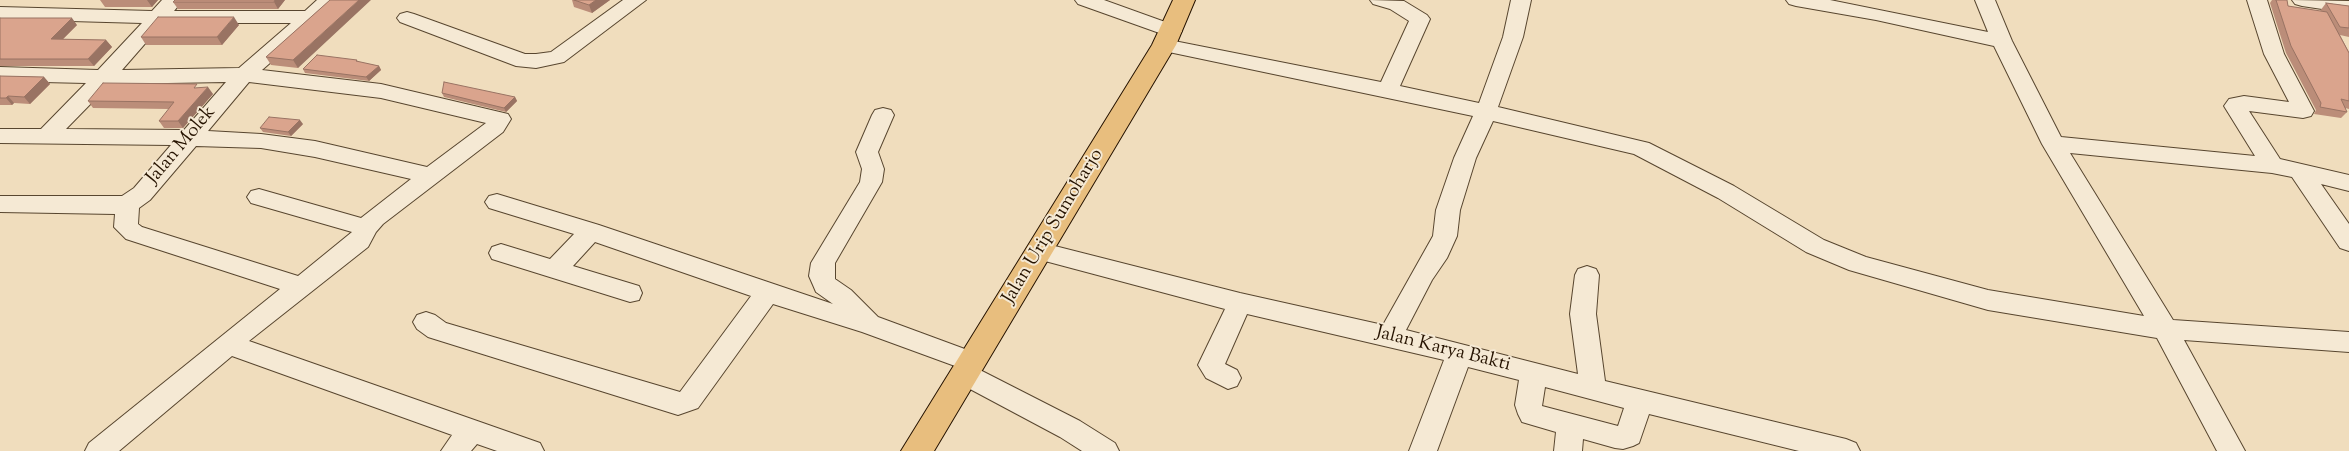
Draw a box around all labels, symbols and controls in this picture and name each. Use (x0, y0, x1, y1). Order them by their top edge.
street label: Jalan Molek (143, 102, 221, 190)
street label: Jalan Urip Sumoharjo (999, 145, 1109, 309)
street label: Jalan Karya Bakti (1373, 322, 1513, 378)

